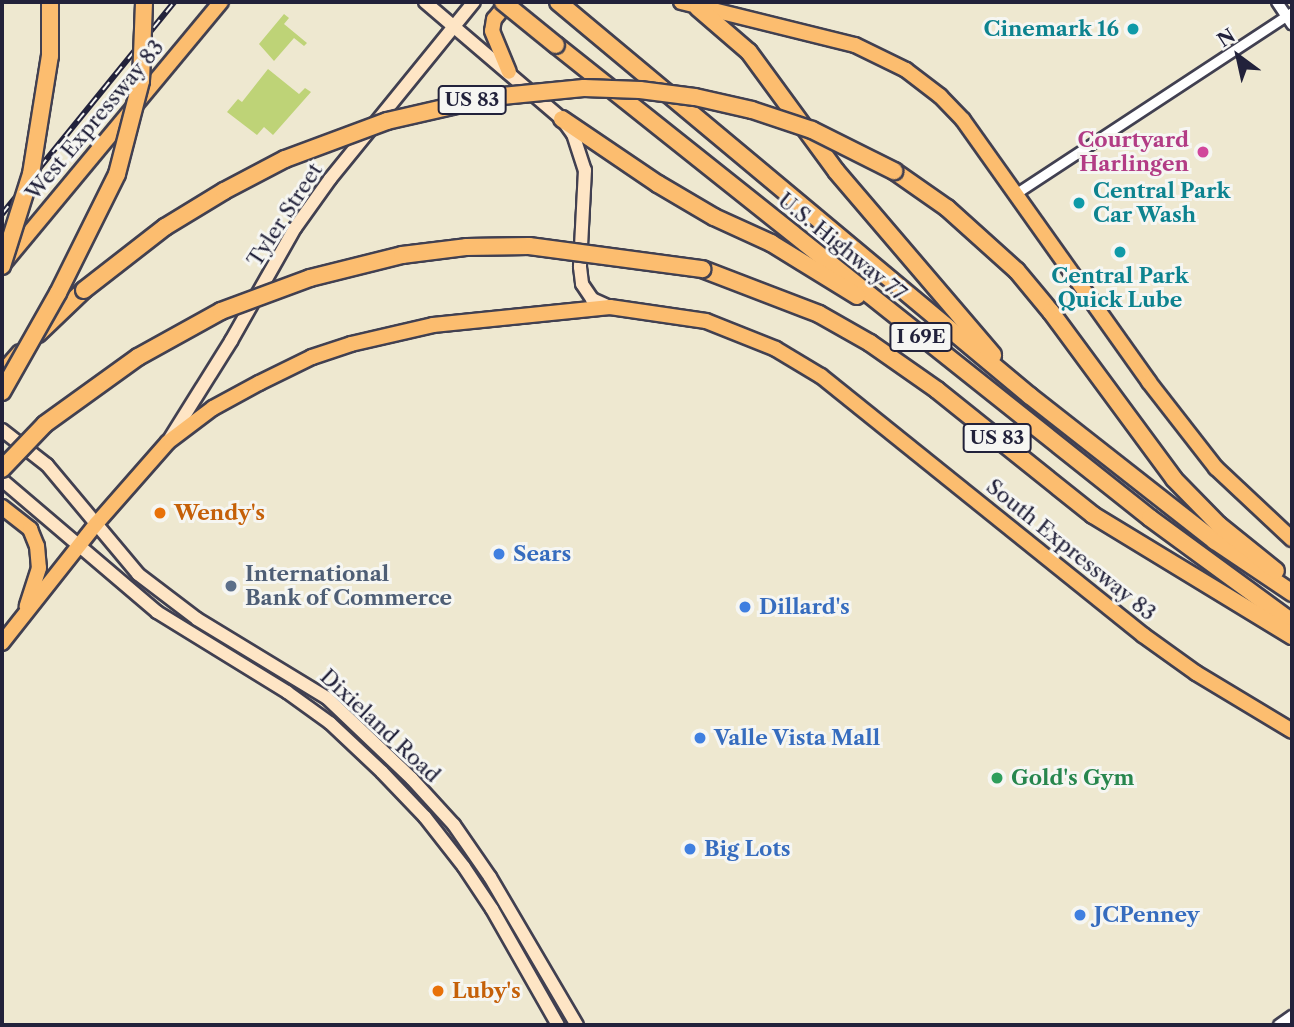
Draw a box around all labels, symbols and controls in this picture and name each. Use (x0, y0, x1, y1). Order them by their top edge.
place label: Cinemark 16 (983, 16, 1119, 42)
marker: Cinemark 16 (1125, 21, 1141, 37)
north arrow (1203, 21, 1273, 91)
text: N (1213, 24, 1239, 52)
street label: West Expressway 83 (20, 35, 170, 205)
road number: US 83 (437, 85, 507, 116)
place label: Courtyard Harlingen (1077, 127, 1189, 177)
marker: Courtyard Harlingen (1195, 144, 1211, 160)
street label: Tyler Street (242, 158, 328, 272)
place label: Central Park Car Wash (1093, 178, 1230, 228)
street label: U.S. Highway 77 (773, 187, 911, 307)
marker: Central Park Car Wash (1071, 195, 1087, 211)
marker: Central Park Quick Lube (1112, 244, 1128, 260)
place label: Central Park Quick Lube (1051, 263, 1189, 313)
road number: I 69E (888, 322, 954, 352)
road number: US 83 (962, 422, 1032, 453)
street label: South Expressway 83 (981, 474, 1161, 626)
place label: Wendy's (174, 500, 265, 526)
marker: Wendy's (152, 505, 168, 521)
place label: Sears (513, 541, 571, 567)
marker: Sears (491, 546, 507, 562)
place label: International Bank of Commerce (245, 561, 452, 611)
marker: International Bank of Commerce (223, 578, 239, 594)
place label: Dillard's (759, 594, 850, 620)
marker: Dillard's (737, 599, 753, 615)
street label: Dixieland Road (315, 664, 445, 788)
place label: Valle Vista Mall (714, 725, 881, 751)
marker: Valle Vista Mall (692, 730, 708, 746)
place label: Gold's Gym (1011, 765, 1134, 791)
marker: Gold's Gym (989, 770, 1005, 786)
place label: Big Lots (704, 836, 791, 862)
marker: Big Lots (682, 841, 698, 857)
place label: JCPenney (1094, 902, 1199, 928)
marker: JCPenney (1072, 907, 1088, 923)
place label: Luby's (452, 978, 521, 1004)
marker: Luby's (430, 983, 446, 999)

